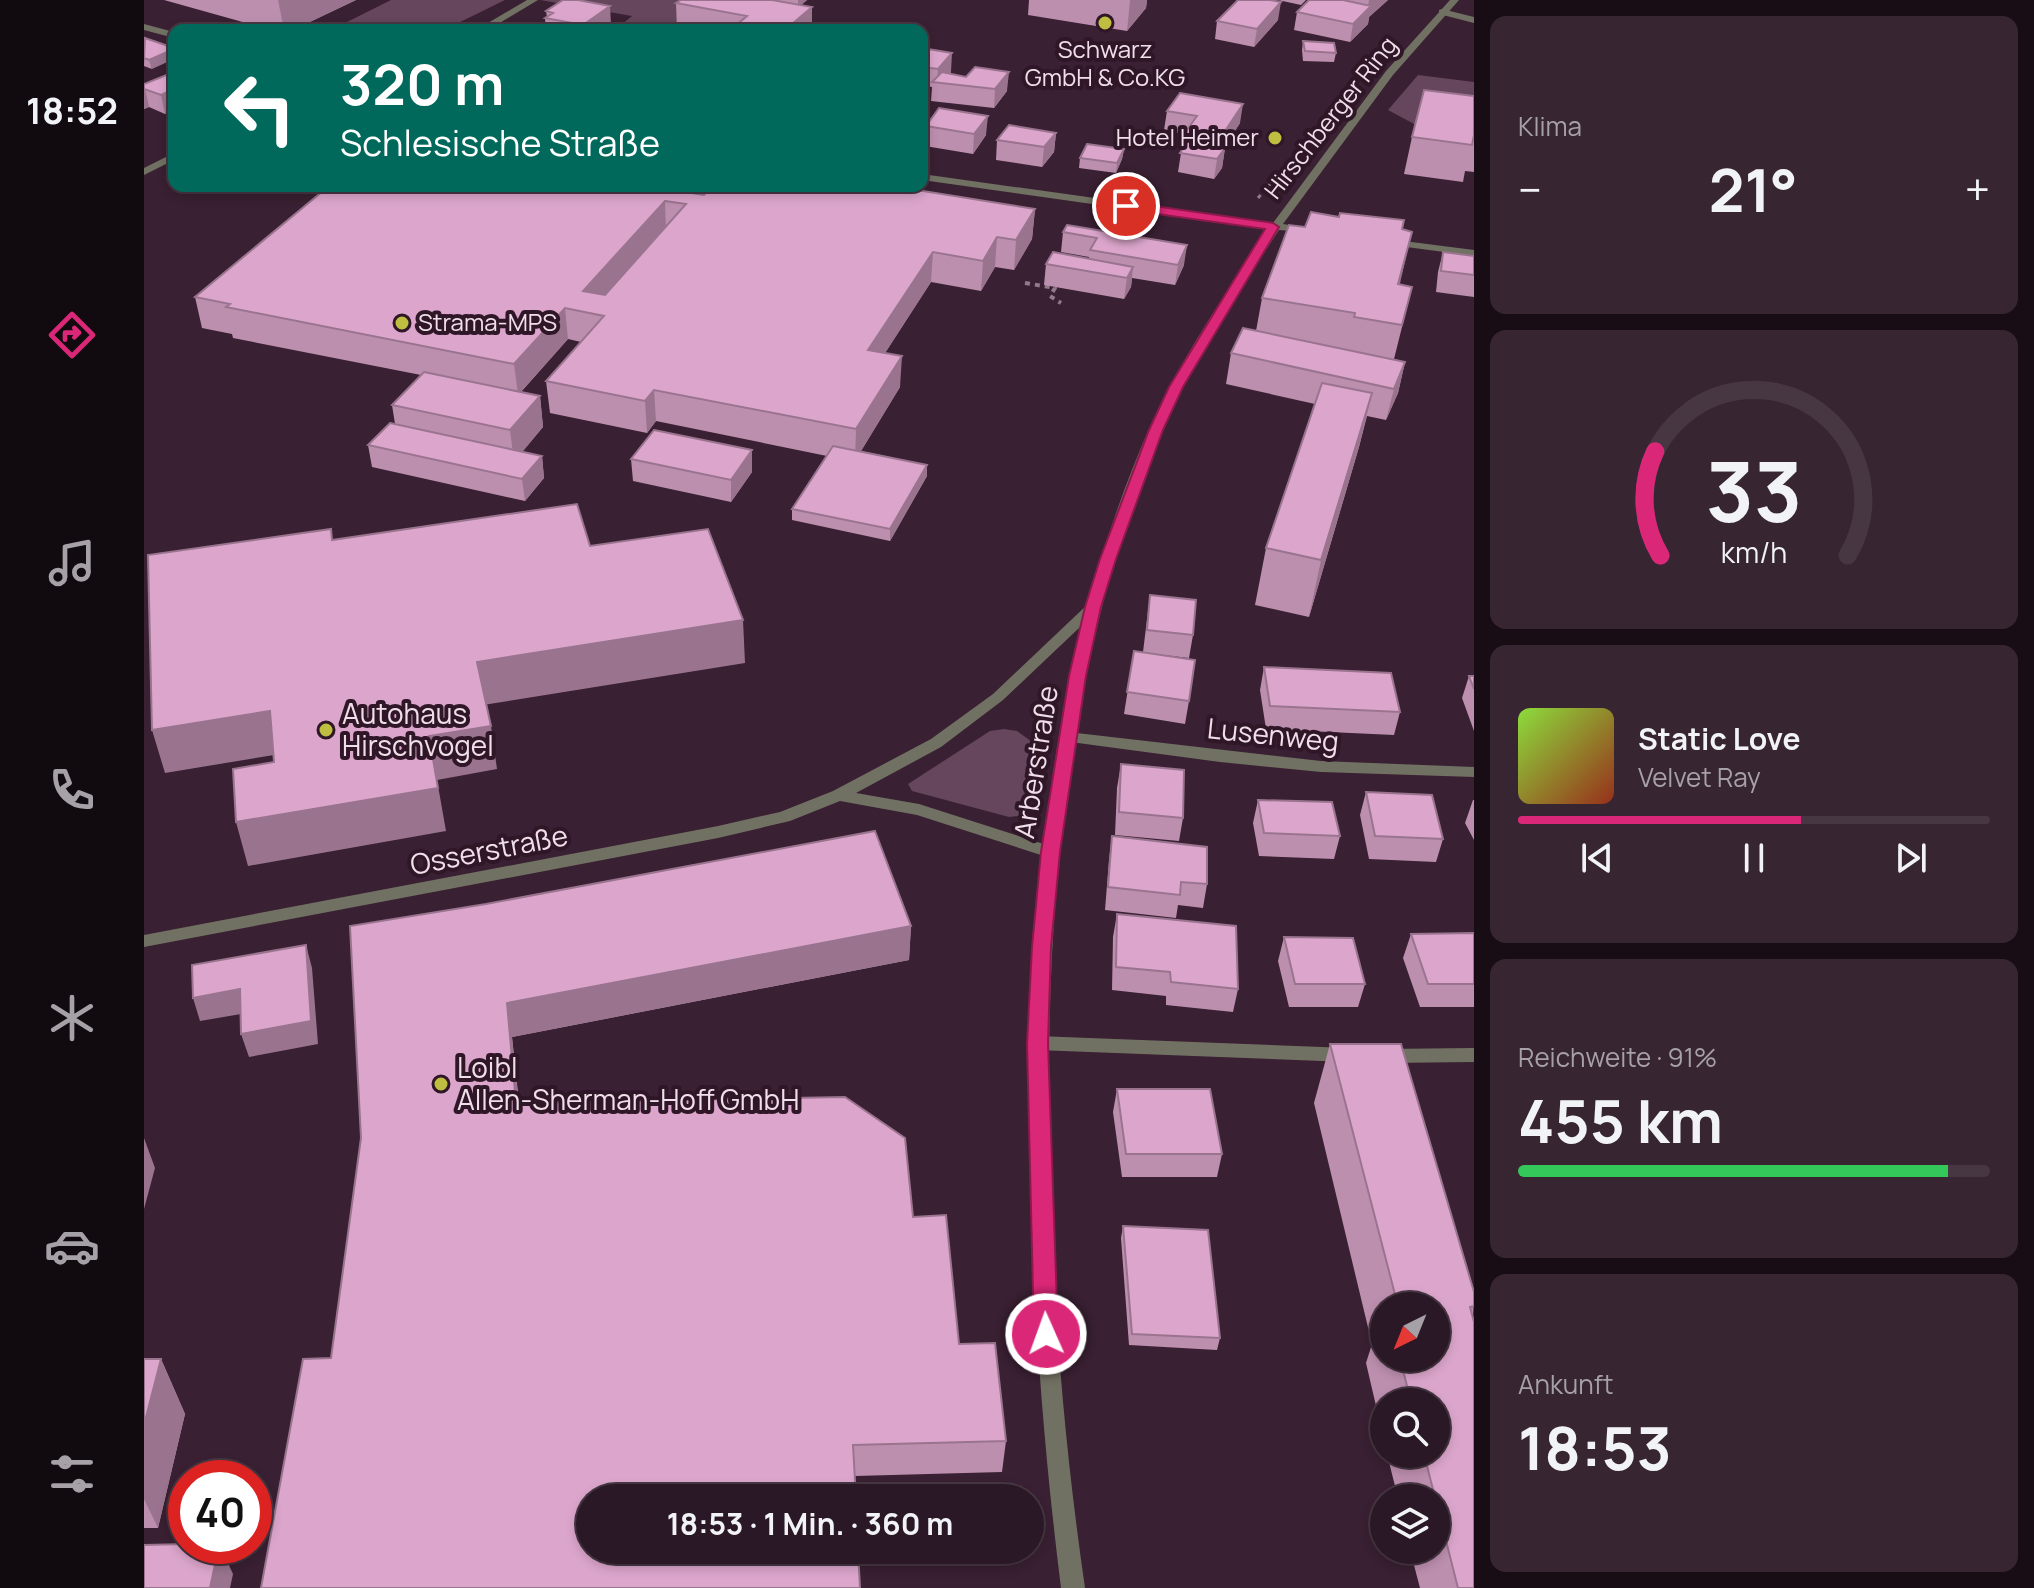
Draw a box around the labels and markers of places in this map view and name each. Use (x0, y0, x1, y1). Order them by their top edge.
marker: Schwarz GmbH & Co.KG (1096, 14, 1114, 32)
place label: Schwarz GmbH & Co.KG (1025, 32, 1185, 93)
place label: Hotel Heimer (1116, 120, 1259, 153)
marker: Hotel Heimer (1266, 129, 1284, 147)
pin (1092, 172, 1160, 240)
place label: Strama-MPS (418, 305, 557, 338)
marker: Strama-MPS (393, 314, 411, 332)
place label: Autohaus Hirschvogel (342, 694, 494, 764)
marker: Autohaus Hirschvogel (317, 721, 335, 739)
place label: Loibl Allen-Sherman-Hoff GmbH (457, 1048, 799, 1118)
marker: Loibl Allen-Sherman-Hoff GmbH (432, 1075, 450, 1093)

